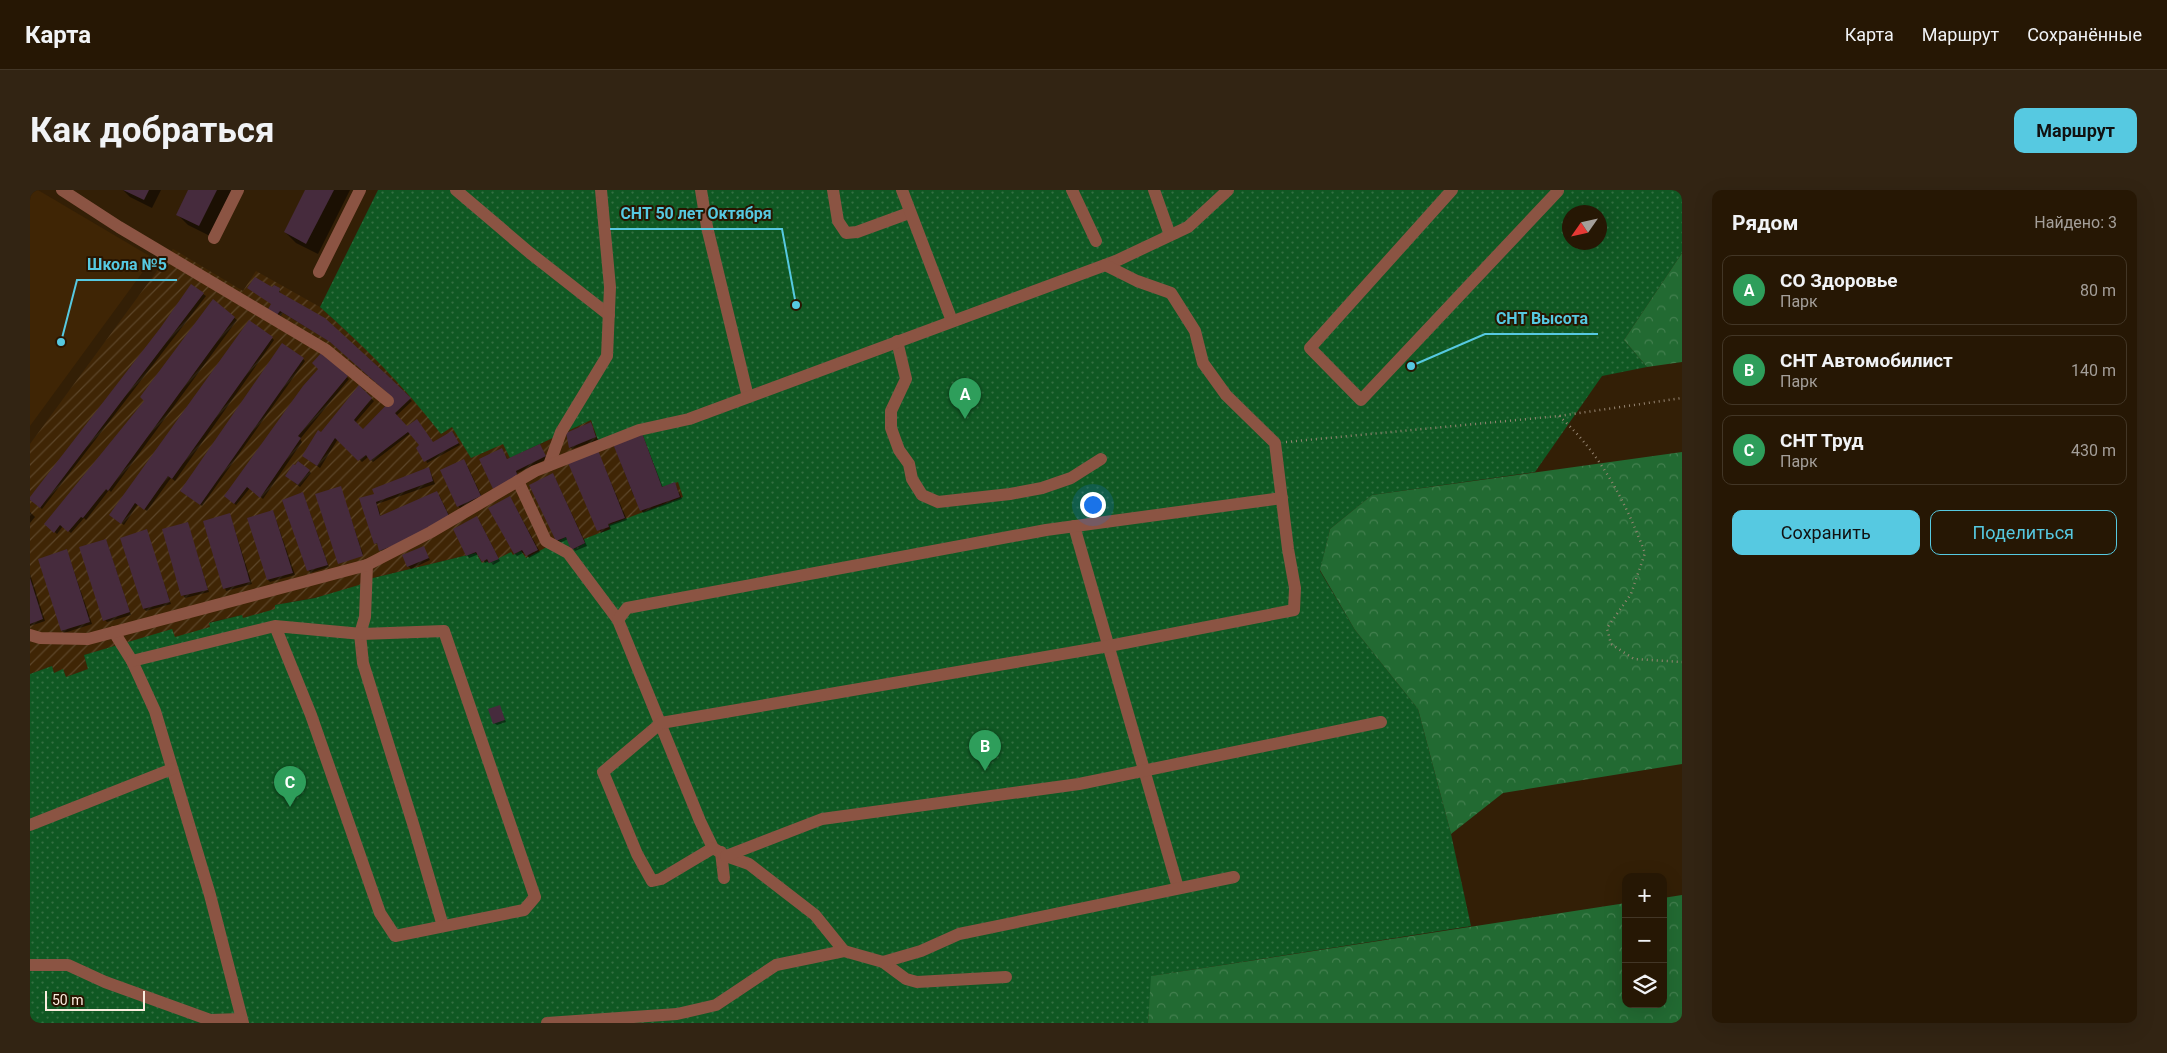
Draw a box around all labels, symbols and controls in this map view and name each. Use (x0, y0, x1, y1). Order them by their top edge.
text: Карта (25, 21, 91, 49)
text: Карта (1845, 24, 1894, 45)
text: Маршрут (1922, 24, 1999, 45)
text: Сохранённые (2027, 24, 2142, 45)
button: Маршрут (2014, 108, 2137, 153)
text: Как добраться (30, 110, 275, 151)
callout: СНТ 50 лет Октября (610, 198, 782, 229)
text: СНТ 50 лет Октября (620, 204, 772, 223)
north arrow (1562, 205, 1607, 250)
text: Рядом (1732, 211, 1798, 235)
text: Найдено: 3 (2034, 213, 2117, 232)
callout: Школа №5 (77, 249, 177, 280)
text: Школа №5 (87, 255, 167, 274)
text: СО Здоровье (1780, 269, 1898, 292)
text: A (1744, 281, 1754, 300)
text: 80 m (2080, 281, 2116, 300)
text: Парк (1780, 292, 1818, 311)
callout: СНТ Высота (1485, 303, 1598, 334)
text: СНТ Высота (1496, 309, 1589, 328)
text: СНТ Автомобилист (1780, 349, 1953, 372)
text: B (1744, 361, 1754, 380)
text: 140 m (2071, 361, 2116, 380)
text: Парк (1780, 372, 1818, 391)
pin: A (949, 378, 981, 419)
text: СНТ Труд (1780, 429, 1864, 452)
text: C (1744, 441, 1754, 460)
text: 430 m (2071, 441, 2116, 460)
text: Парк (1780, 452, 1818, 471)
your location (1080, 492, 1106, 518)
button: Сохранить (1732, 510, 1920, 555)
button: Поделиться (1930, 510, 2117, 555)
pin: B (969, 730, 1001, 771)
pin: C (274, 766, 306, 807)
map controls (1622, 873, 1667, 1008)
button: + (1622, 873, 1667, 918)
button: − (1622, 918, 1667, 963)
button: layers (1622, 963, 1667, 1008)
scale bar (45, 988, 145, 1011)
text: 50 m (52, 992, 84, 1008)

